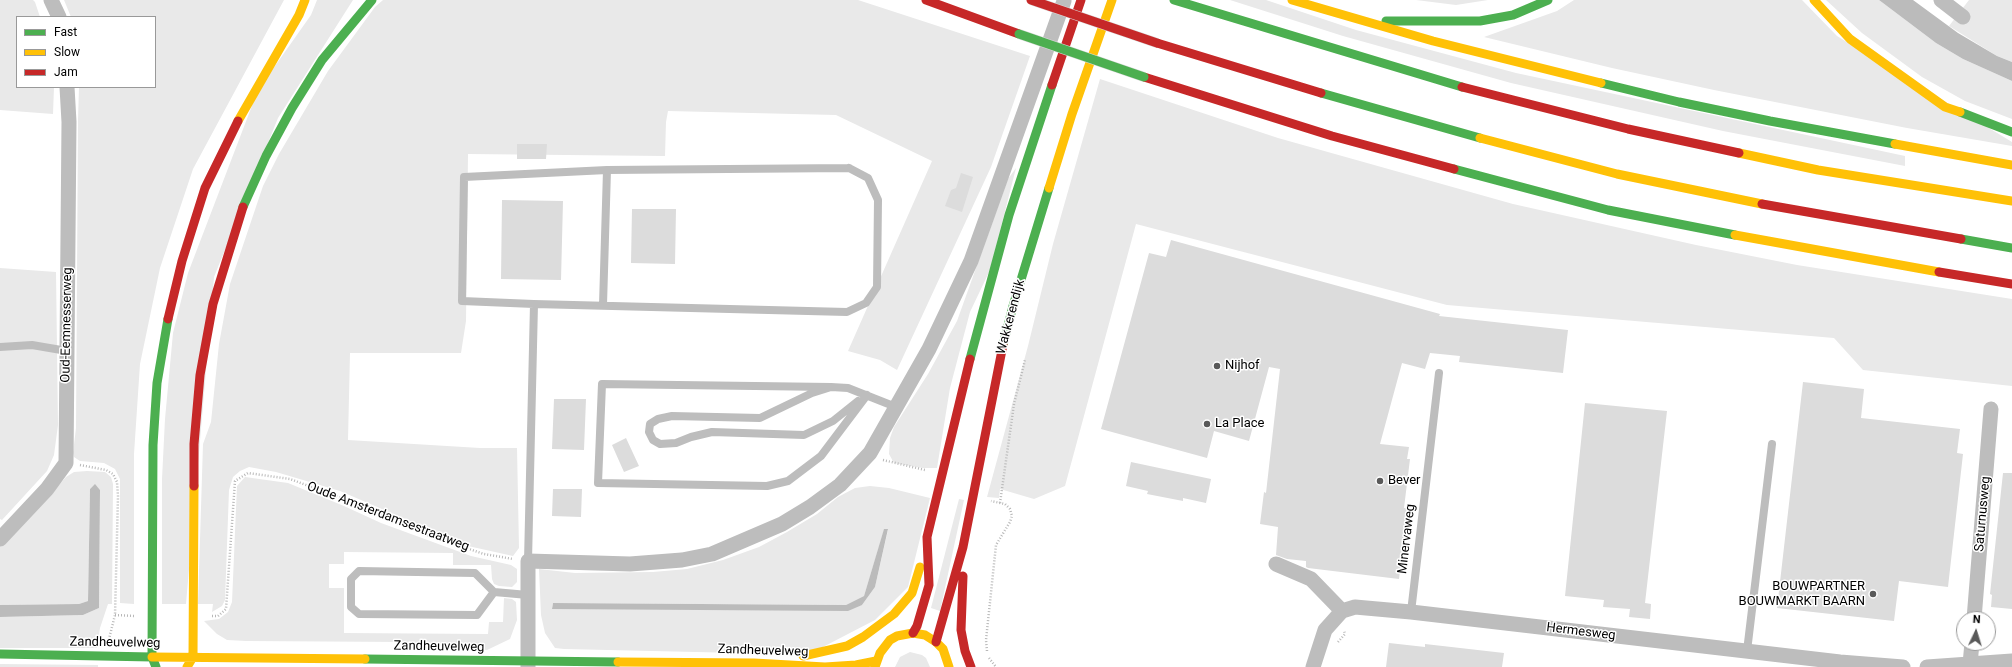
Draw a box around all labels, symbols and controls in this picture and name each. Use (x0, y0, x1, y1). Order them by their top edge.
legend (16, 16, 156, 88)
text: Fast (54, 25, 77, 39)
text: Slow (54, 45, 80, 59)
text: Jam (54, 65, 78, 79)
street label: Oud-Eemnesserweg (58, 267, 76, 383)
street label: Wakkerendijk (994, 278, 1028, 356)
place label: Nijhof (1225, 358, 1260, 374)
marker: Nijhof (1212, 361, 1222, 371)
place label: La Place (1215, 416, 1264, 432)
marker: La Place (1202, 419, 1212, 429)
place label: Bever (1388, 473, 1420, 489)
marker: Bever (1375, 476, 1385, 486)
street label: Saturnusweg (1972, 476, 1994, 552)
street label: Oude Amsterdamsestraatweg (305, 479, 471, 555)
street label: Minervaweg (1395, 503, 1419, 575)
place label: BOUWPARTNER BOUWMARKT BAARN (1739, 579, 1865, 610)
marker: BOUWPARTNER BOUWMARKT BAARN (1868, 589, 1878, 599)
north arrow (1956, 611, 1996, 651)
text: N (1972, 613, 1981, 626)
street label: Hermesweg (1546, 620, 1616, 644)
street label: Zandheuvelweg (69, 634, 161, 652)
street label: Zandheuvelweg (393, 638, 485, 656)
street label: Zandheuvelweg (717, 642, 809, 660)

